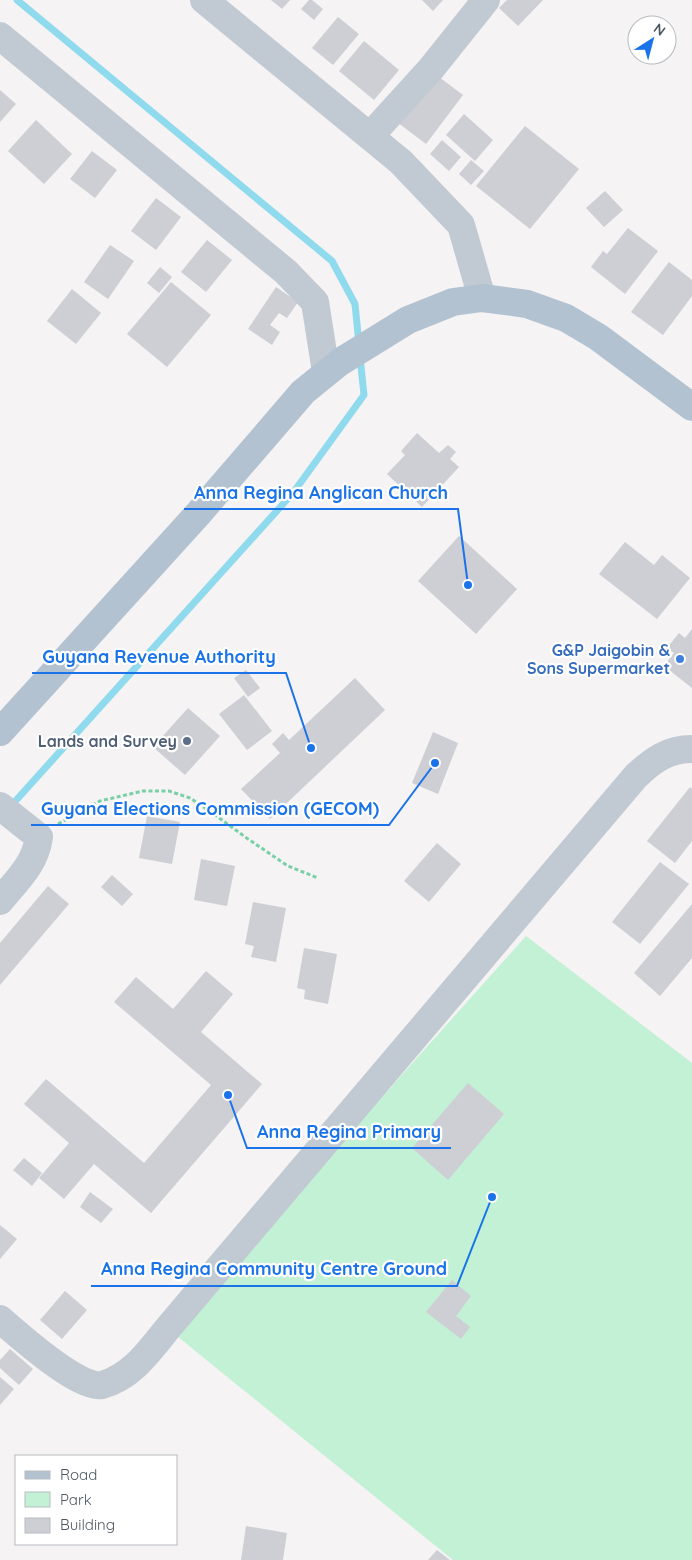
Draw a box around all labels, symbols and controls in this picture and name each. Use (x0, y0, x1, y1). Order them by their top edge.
north arrow (627, 15, 677, 65)
text: N (650, 19, 669, 40)
callout: Anna Regina Anglican Church (184, 476, 458, 509)
text: Anna Regina Anglican Church (194, 481, 448, 504)
callout: Guyana Revenue Authority (32, 640, 286, 673)
place label: G&P Jaigobin & Sons Supermarket (527, 640, 670, 678)
text: Guyana Revenue Authority (42, 645, 276, 668)
marker: G&P Jaigobin & Sons Supermarket (674, 653, 686, 665)
place label: Lands and Survey (38, 731, 177, 751)
marker: Lands and Survey (181, 735, 193, 747)
callout: Guyana Elections Commission (GECOM) (31, 792, 389, 825)
text: Guyana Elections Commission (GECOM) (41, 797, 379, 820)
callout: Anna Regina Primary (247, 1115, 451, 1148)
text: Anna Regina Primary (257, 1120, 441, 1143)
callout: Anna Regina Community Centre Ground (91, 1253, 457, 1286)
text: Anna Regina Community Centre Ground (101, 1257, 447, 1280)
legend (15, 1455, 178, 1545)
text: Road (60, 1465, 97, 1484)
text: Park (60, 1490, 92, 1509)
text: Building (60, 1515, 115, 1534)

